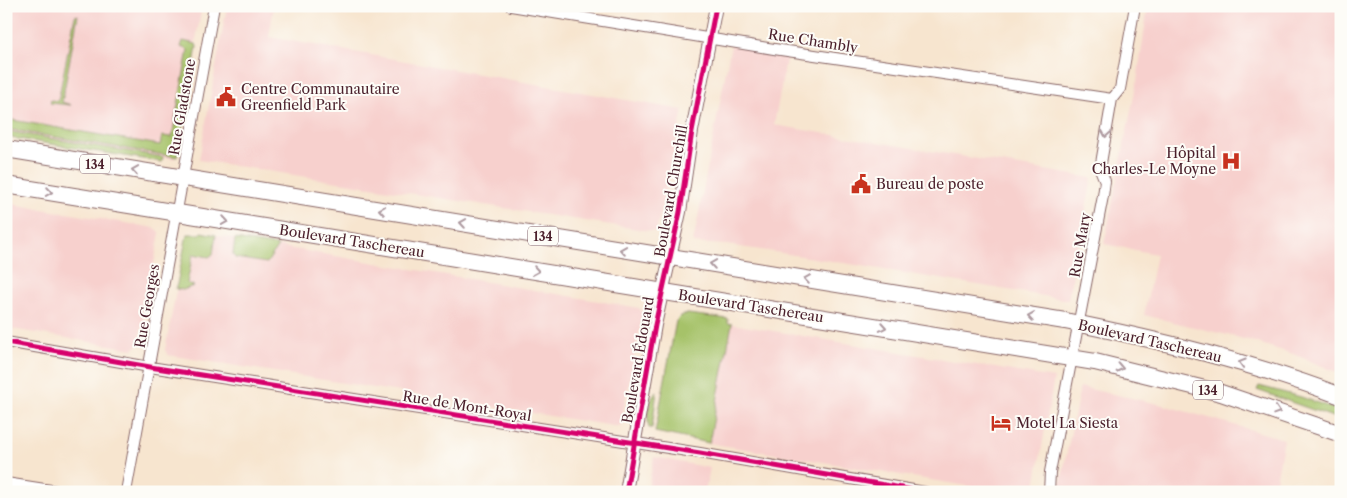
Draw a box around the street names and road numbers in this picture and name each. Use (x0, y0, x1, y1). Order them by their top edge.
street label: Rue Chambly (767, 25, 859, 57)
street label: Rue Gladstone (165, 57, 199, 157)
street label: Boulevard Churchill (651, 124, 691, 258)
road number: 134 (80, 154, 110, 173)
street label: Rue Mary (1065, 211, 1095, 279)
street label: Boulevard Taschereau (278, 221, 426, 261)
road number: 134 (528, 227, 558, 246)
street label: Rue Georges (131, 262, 163, 350)
street label: Boulevard Taschereau (677, 286, 825, 326)
street label: Boulevard Édouard (618, 295, 658, 425)
street label: Boulevard Taschereau (1076, 316, 1224, 366)
road number: 134 (1193, 380, 1223, 400)
street label: Rue de Mont-Royal (401, 387, 533, 425)

